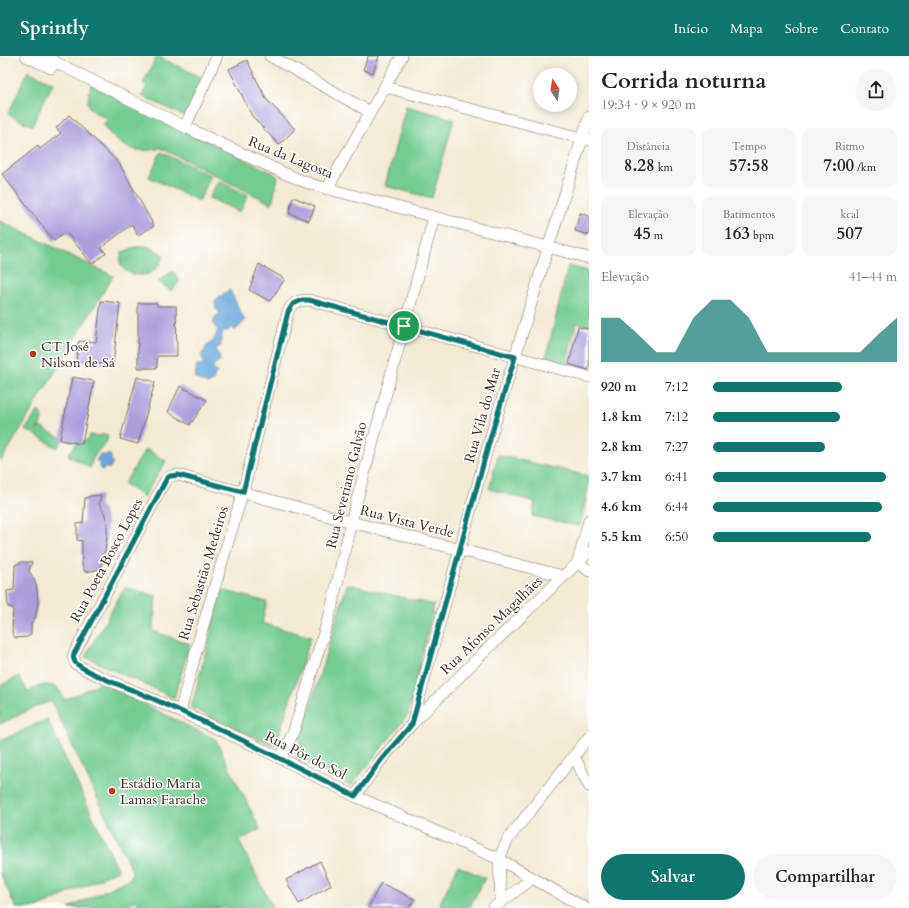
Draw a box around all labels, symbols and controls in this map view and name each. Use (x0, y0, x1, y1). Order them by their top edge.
text: Sprintly (20, 15, 89, 41)
text: Início (673, 19, 708, 38)
text: Mapa (730, 19, 763, 38)
text: Sobre (785, 19, 818, 38)
text: Contato (840, 19, 889, 38)
text: Corrida noturna (601, 66, 766, 96)
north arrow (533, 68, 577, 112)
map controls (533, 68, 577, 112)
button: share (855, 69, 897, 111)
text: 19:34 · 9 × 920 m (601, 96, 696, 114)
street label: Rua da Lagosta (246, 132, 336, 183)
text: Distância (627, 139, 670, 154)
text: Tempo (732, 139, 766, 154)
text: Ritmo (835, 139, 864, 154)
text: 8.28 (624, 154, 655, 177)
text: 57:58 (729, 154, 769, 177)
text: 7:00 (823, 154, 854, 177)
text: km (655, 160, 673, 175)
text: /km (854, 160, 876, 175)
text: Elevação (628, 207, 669, 222)
text: Batimentos (723, 207, 775, 222)
text: kcal (840, 207, 859, 222)
text: 45 (633, 222, 651, 245)
text: 163 (724, 222, 750, 245)
text: 507 (837, 222, 863, 245)
text: m (651, 228, 663, 243)
text: bpm (750, 228, 774, 243)
text: Elevação (601, 268, 649, 286)
text: 41–44 m (849, 268, 897, 286)
pin (387, 309, 421, 343)
icon: arrive (393, 315, 415, 337)
place label: CT José Nilson de Sá (41, 337, 115, 372)
marker: CT José Nilson de Sá (28, 349, 38, 359)
street label: Rua Vila do Mar (460, 365, 505, 465)
text: 920 m (601, 378, 636, 396)
text: 7:12 (665, 378, 688, 396)
text: 1.8 km (601, 408, 642, 426)
text: 7:12 (665, 408, 688, 426)
street label: Rua Severiano Galvão (322, 419, 372, 550)
text: 2.8 km (601, 438, 642, 456)
text: 7:27 (665, 438, 688, 456)
text: 3.7 km (601, 468, 642, 486)
text: 6:41 (665, 468, 688, 486)
street label: Rua Poeta Bosco Lopes (66, 495, 147, 625)
text: 4.6 km (601, 498, 642, 516)
text: 6:44 (665, 498, 688, 516)
street label: Rua Vista Verde (358, 501, 456, 542)
street label: Rua Sebastião Medeiros (174, 503, 233, 642)
text: 5.5 km (601, 528, 642, 546)
text: 6:50 (665, 528, 688, 546)
street label: Rua Afonso Magalhães (436, 572, 547, 679)
street label: Rua Pôr do Sol (262, 727, 350, 784)
place label: Estádio Maria Lamas Farache (120, 774, 206, 809)
marker: Estádio Maria Lamas Farache (107, 786, 117, 796)
button: Salvar (601, 854, 745, 900)
button: Compartilhar (753, 854, 897, 900)

